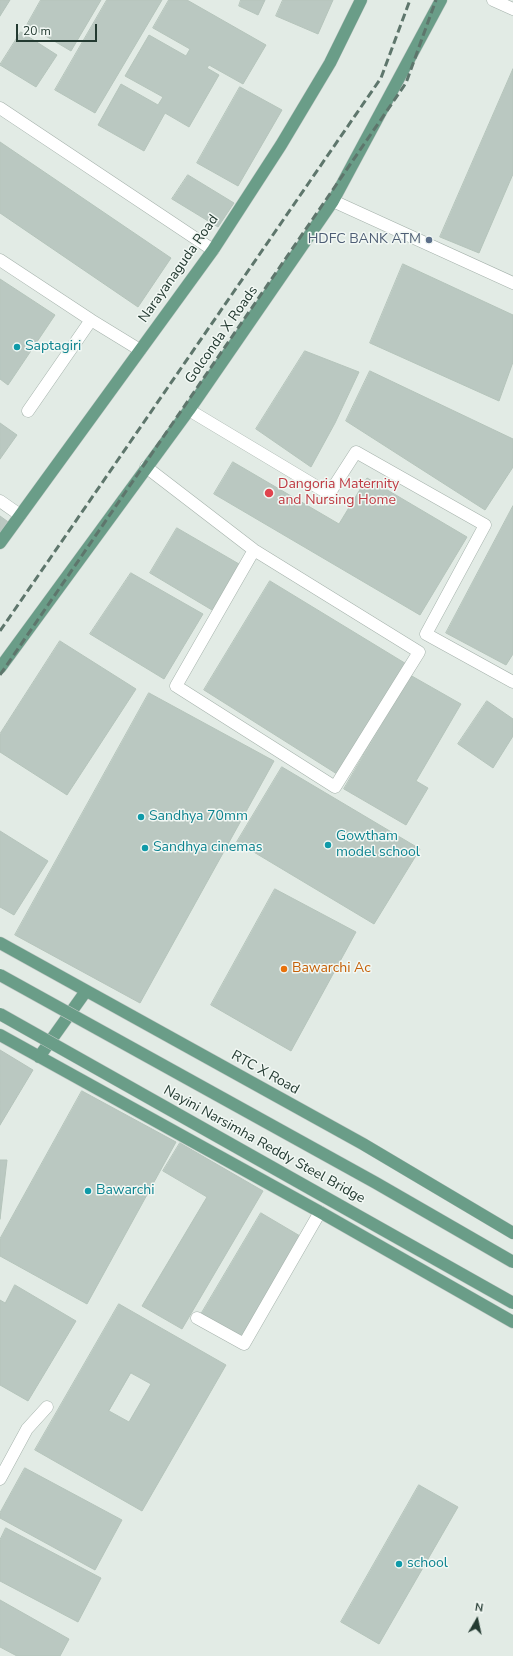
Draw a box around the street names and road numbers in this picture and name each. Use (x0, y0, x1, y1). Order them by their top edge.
street label: Narayanaguda Road (135, 212, 223, 326)
street label: Golconda X Roads (182, 283, 262, 387)
street label: RTC X Road (228, 1047, 302, 1099)
street label: Nayini Narsimha Reddy Steel Bridge (160, 1082, 368, 1208)

